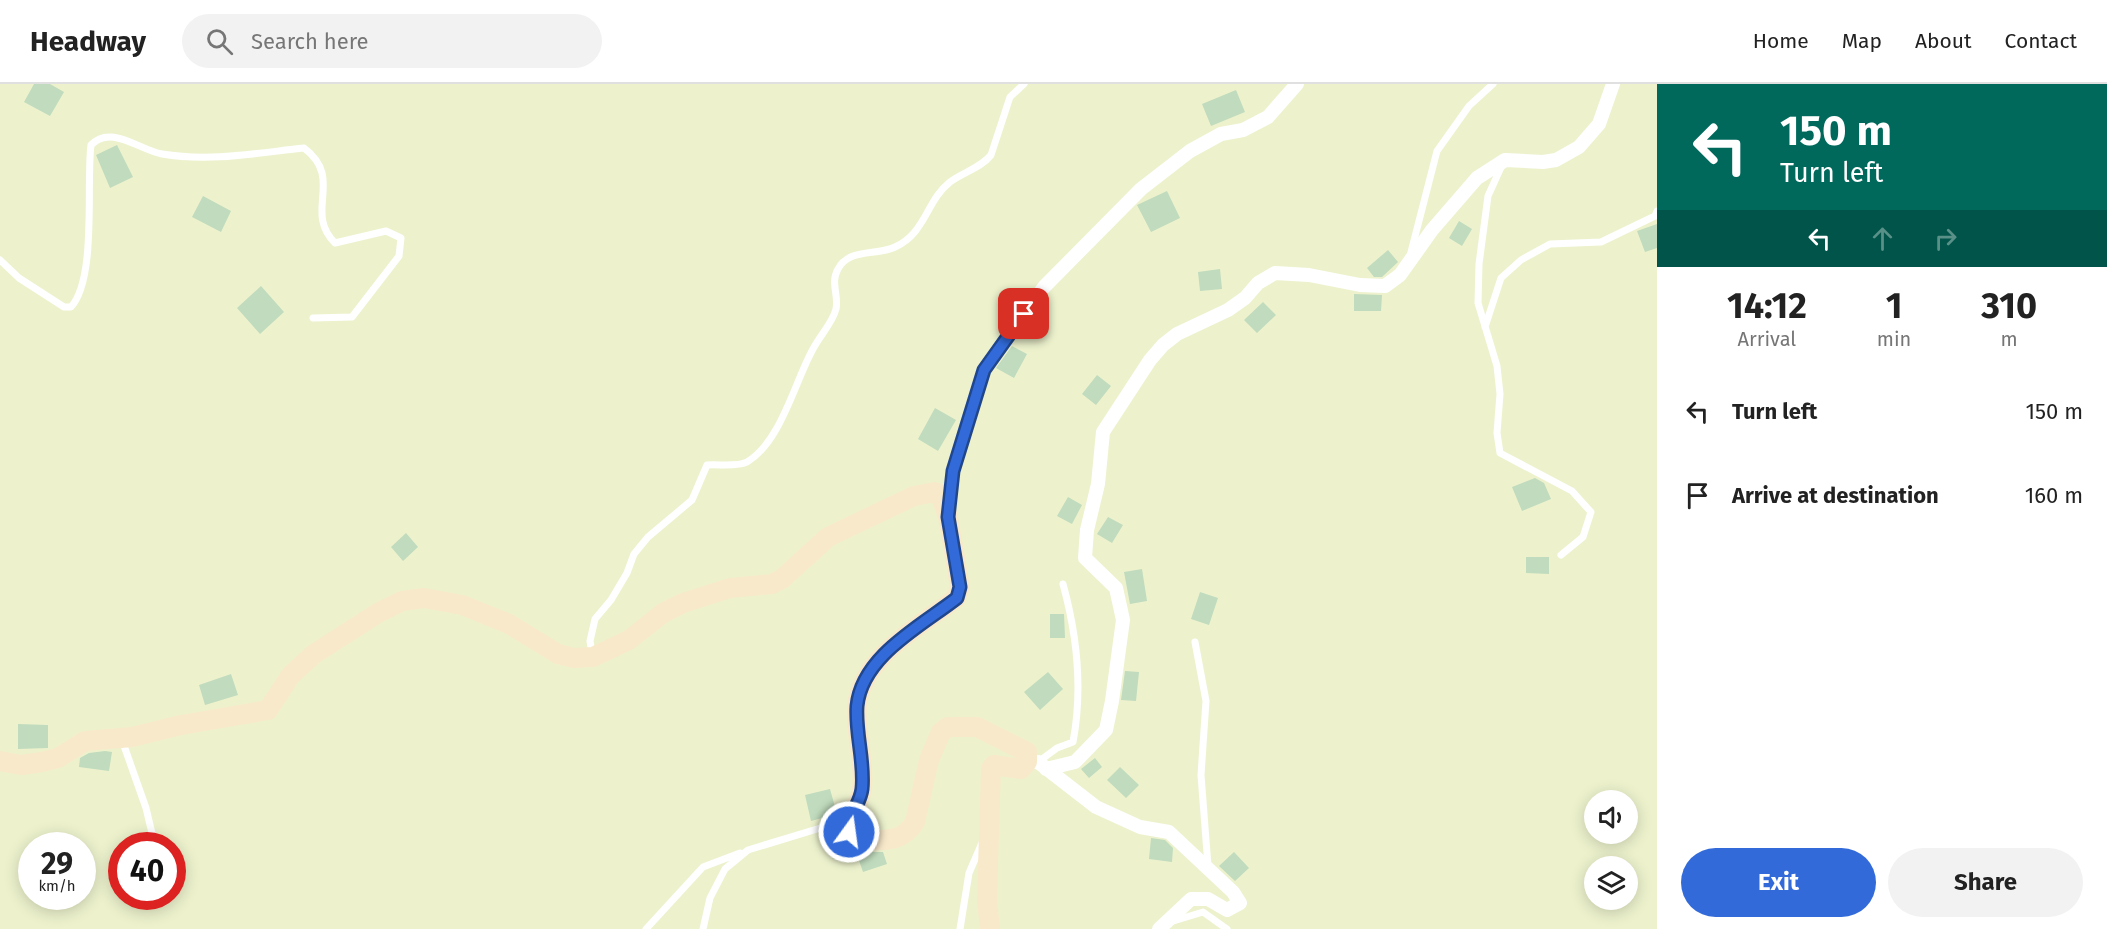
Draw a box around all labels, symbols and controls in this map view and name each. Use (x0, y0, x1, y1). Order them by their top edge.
search box (182, 14, 602, 68)
text: Headway (30, 25, 146, 58)
icon: search (203, 25, 236, 58)
text: Search here (251, 28, 369, 55)
text: Home (1753, 28, 1809, 54)
text: Map (1842, 28, 1882, 54)
text: About (1915, 28, 1972, 54)
text: Contact (2005, 28, 2077, 54)
text: 150 m (1780, 106, 1892, 156)
icon: left (1681, 108, 1759, 186)
text: Turn left (1780, 157, 1883, 189)
icon: left (1803, 222, 1836, 255)
icon: ahead (1866, 222, 1899, 255)
icon: right (1929, 222, 1962, 255)
text: 14:12 (1727, 284, 1807, 328)
text: 1 (1886, 284, 1902, 328)
text: 310 (1981, 284, 2037, 328)
pin (998, 288, 1049, 339)
icon: arrive (1007, 297, 1040, 330)
text: Arrival (1738, 327, 1796, 351)
text: min (1877, 327, 1911, 351)
text: m (2001, 327, 2018, 351)
icon: left (1681, 395, 1714, 428)
text: Turn left (1732, 398, 1817, 425)
text: 150 m (2025, 398, 2083, 425)
icon: arrive (1681, 479, 1714, 512)
text: Arrive at destination (1732, 482, 1939, 509)
text: 160 m (2025, 482, 2083, 509)
map controls (1584, 790, 1638, 910)
button: sound (1584, 790, 1638, 844)
position arrow (817, 800, 881, 864)
speed limit sign: 40 (108, 832, 186, 910)
text: 29 (41, 846, 73, 882)
button: Exit (1681, 848, 1876, 917)
button: Share (1888, 848, 2083, 917)
button: layers (1584, 856, 1638, 910)
text: km/h (38, 877, 76, 895)

